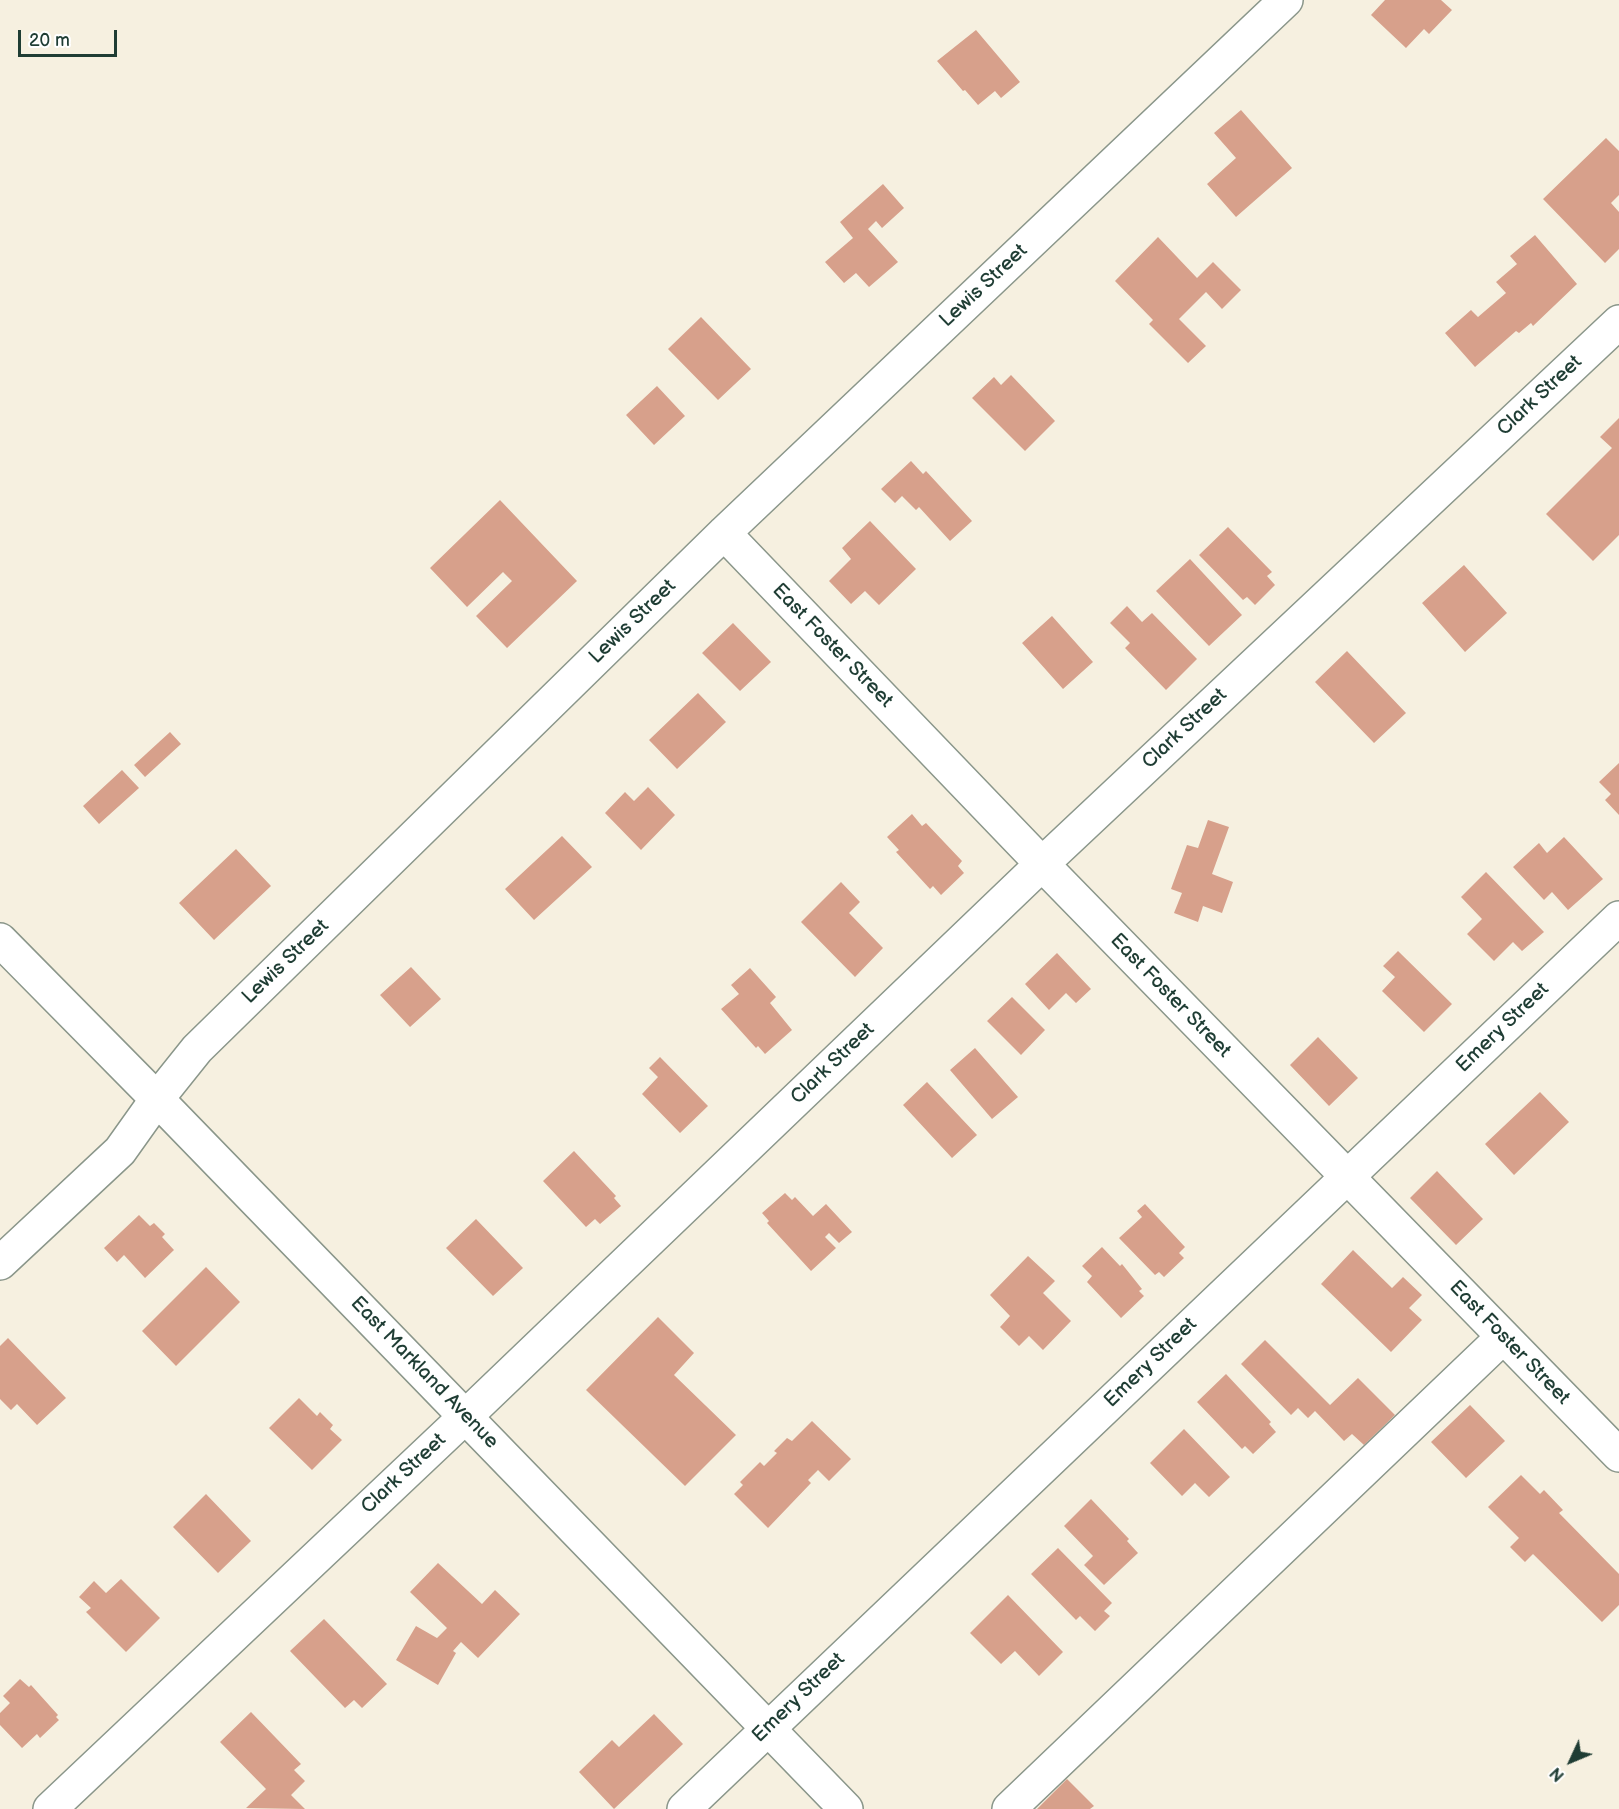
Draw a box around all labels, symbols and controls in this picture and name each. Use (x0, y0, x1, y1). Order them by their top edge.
scale bar (21, 18, 120, 56)
text: 20 m (29, 30, 70, 51)
street label: Lewis Street (935, 239, 1033, 333)
street label: Clark Street (1493, 351, 1587, 441)
street label: Lewis Street (585, 575, 681, 669)
street label: East Foster Street (767, 579, 897, 713)
street label: Clark Street (1138, 684, 1232, 774)
street label: Lewis Street (238, 915, 334, 1009)
street label: East Foster Street (1105, 929, 1235, 1063)
street label: Emery Street (1452, 978, 1554, 1078)
street label: Clark Street (786, 1018, 880, 1110)
street label: East Foster Street (1444, 1276, 1574, 1410)
street label: East Markland Avenue (345, 1292, 503, 1454)
street label: Emery Street (1100, 1313, 1202, 1413)
street label: Clark Street (357, 1429, 451, 1519)
street label: Emery Street (748, 1648, 850, 1748)
north arrow (1541, 1731, 1601, 1791)
text: N (1547, 1763, 1569, 1785)

